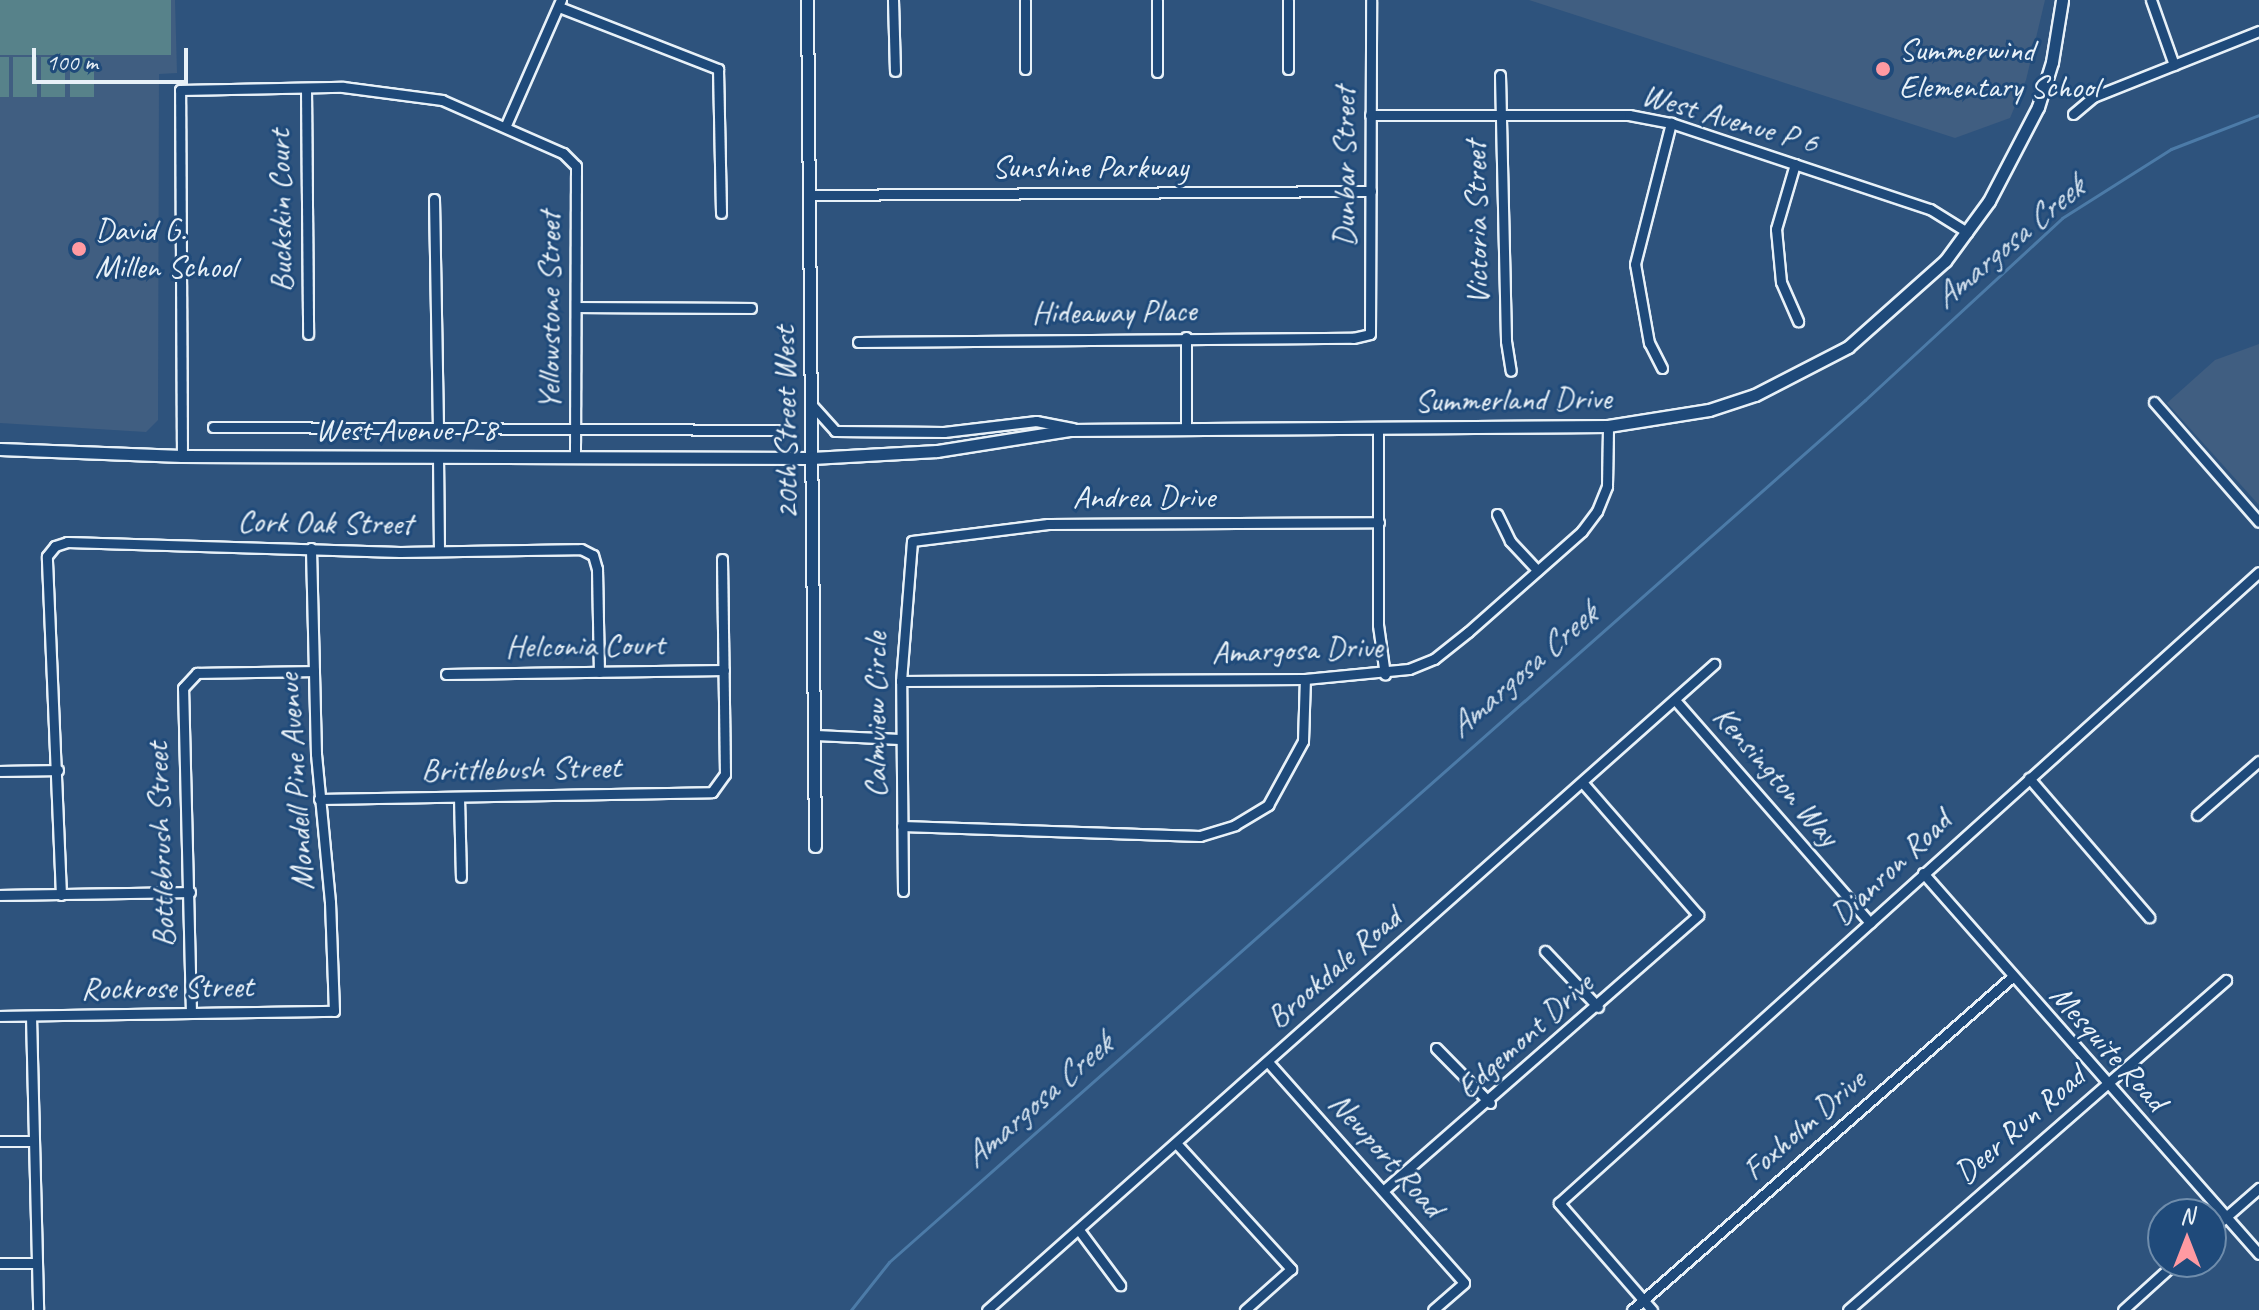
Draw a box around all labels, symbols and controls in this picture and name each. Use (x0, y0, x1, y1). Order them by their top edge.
scale bar (36, 32, 192, 82)
place label: Summerwind Elementary School (1899, 32, 2099, 107)
text: 100 m (46, 47, 98, 77)
marker: Summerwind Elementary School (1874, 60, 1892, 78)
street label: West Avenue P 6 (1638, 76, 1822, 162)
street label: Dunbar Street (1326, 87, 1364, 247)
street label: Buckskin Court (260, 129, 302, 293)
street label: Victoria Street (1456, 141, 1498, 305)
street label: Sunshine Parkway (992, 148, 1188, 186)
water label: Amargosa Creek (1924, 167, 2092, 317)
place label: David G. Millen School (95, 212, 237, 287)
street label: Yellowstone Street (531, 212, 569, 410)
marker: David G. Millen School (70, 240, 88, 258)
street label: Hideaway Place (1031, 291, 1197, 333)
street label: 20th Street West (765, 325, 807, 521)
street label: Summerland Drive (1414, 379, 1612, 421)
street label: West Avenue P 8 (315, 411, 497, 449)
street label: Andrea Drive (1073, 478, 1215, 516)
street label: Cork Oak Street (237, 502, 413, 544)
water label: Amargosa Creek (1439, 594, 1605, 746)
street label: Helconia Court (505, 625, 665, 667)
street label: Amargosa Drive (1211, 628, 1383, 672)
street label: Calmview Circle (857, 633, 895, 797)
street label: Mondell Pine Avenue (269, 672, 323, 892)
street label: Kensington Way (1705, 698, 1847, 854)
street label: Bottlebrush Street (138, 742, 184, 948)
street label: Brittlebush Street (421, 748, 621, 790)
street label: Dianron Road (1823, 803, 1959, 933)
street label: Brookdale Road (1259, 899, 1409, 1037)
street label: Edgemont Drive (1449, 965, 1601, 1107)
street label: Rockrose Street (80, 967, 254, 1009)
street label: Mesquite Road (2041, 977, 2175, 1119)
water label: Amargosa Creek (954, 1024, 1120, 1176)
street label: Deer Run Road (1946, 1057, 2094, 1193)
street label: Foxholm Drive (1735, 1061, 1873, 1189)
street label: Newport Road (1320, 1085, 1452, 1225)
north arrow (2147, 1198, 2227, 1278)
text: N (2180, 1202, 2194, 1230)

